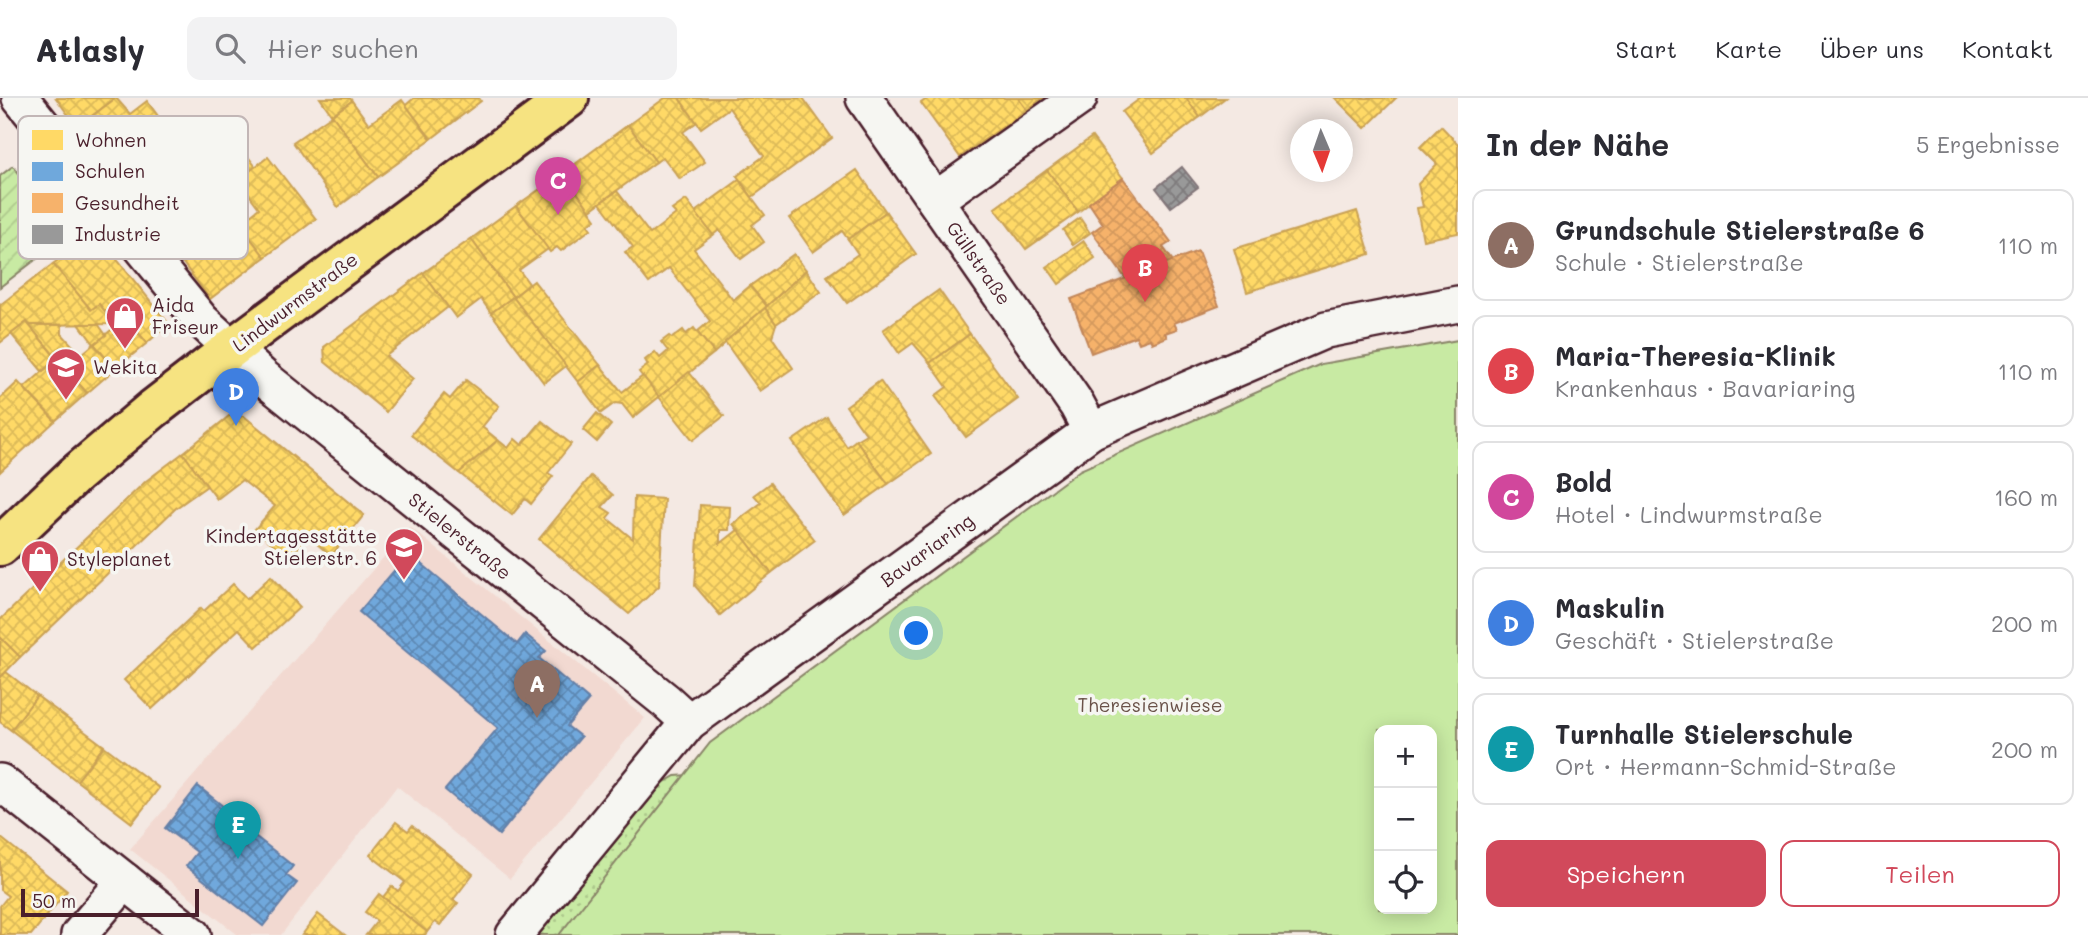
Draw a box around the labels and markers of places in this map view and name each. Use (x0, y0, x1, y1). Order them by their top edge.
pin: C (535, 157, 581, 215)
pin: B (1122, 244, 1168, 302)
place label: Aida Friseur (152, 292, 219, 339)
shop icon: Aida Friseur (104, 295, 146, 350)
school or university icon: Wekita (45, 346, 87, 401)
place label: Wekita (93, 354, 158, 379)
pin: D (213, 368, 259, 426)
place label: Kindertagesstätte Stielerstr. 6 (206, 523, 377, 570)
school or university icon: Kindertagesstätte Stielerstr. 6 (383, 526, 425, 581)
shop icon: Styleplanet (19, 538, 61, 593)
place label: Styleplanet (67, 546, 171, 571)
pin: A (514, 660, 560, 718)
pin: E (215, 801, 261, 859)

